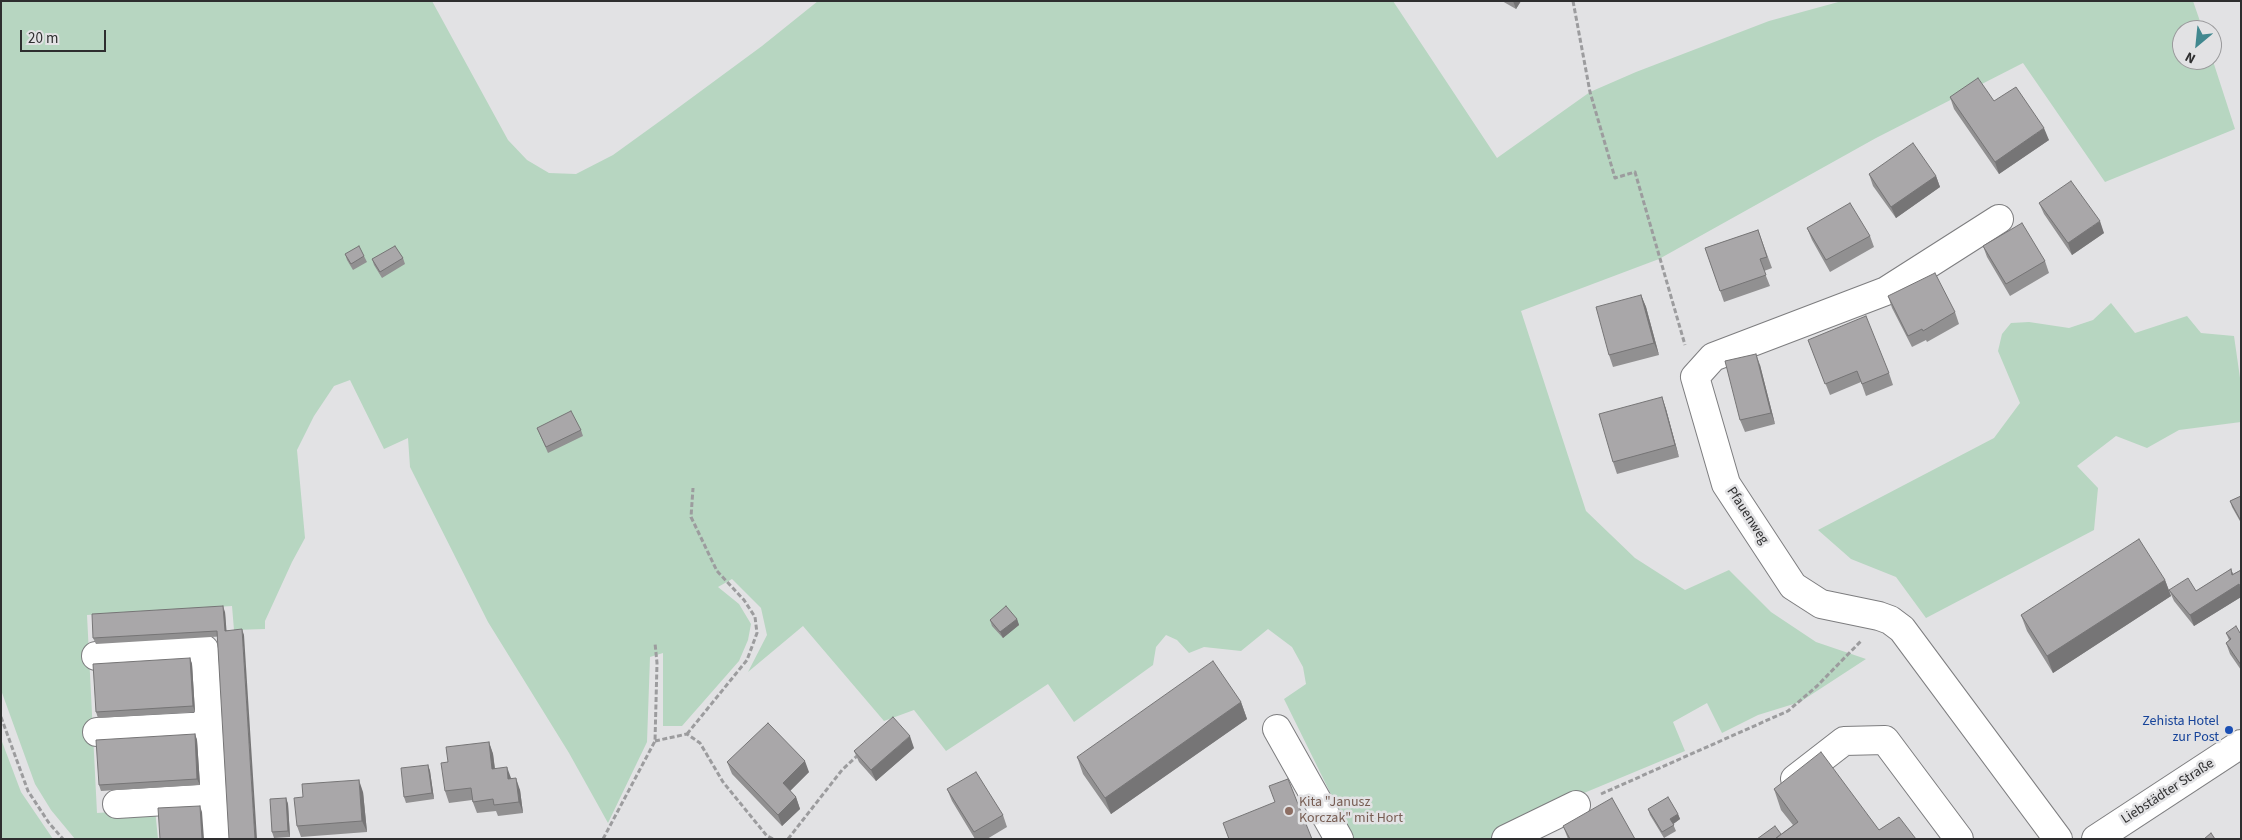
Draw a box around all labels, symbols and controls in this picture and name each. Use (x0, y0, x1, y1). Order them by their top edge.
scale bar (22, 20, 109, 52)
north arrow (2172, 20, 2222, 70)
text: 20 m (28, 28, 58, 49)
text: N (2182, 46, 2199, 68)
street label: Pfauenweg (1722, 484, 1772, 548)
place label: Zehista Hotel zur Post (2142, 714, 2219, 746)
marker: Zehista Hotel zur Post (2223, 724, 2235, 736)
street label: Liebstädter Straße (2118, 756, 2218, 828)
place label: Kita "Janusz Korczak" mit Hort (1299, 795, 1403, 828)
marker: Kita "Janusz Korczak" mit Hort (1283, 805, 1295, 817)

